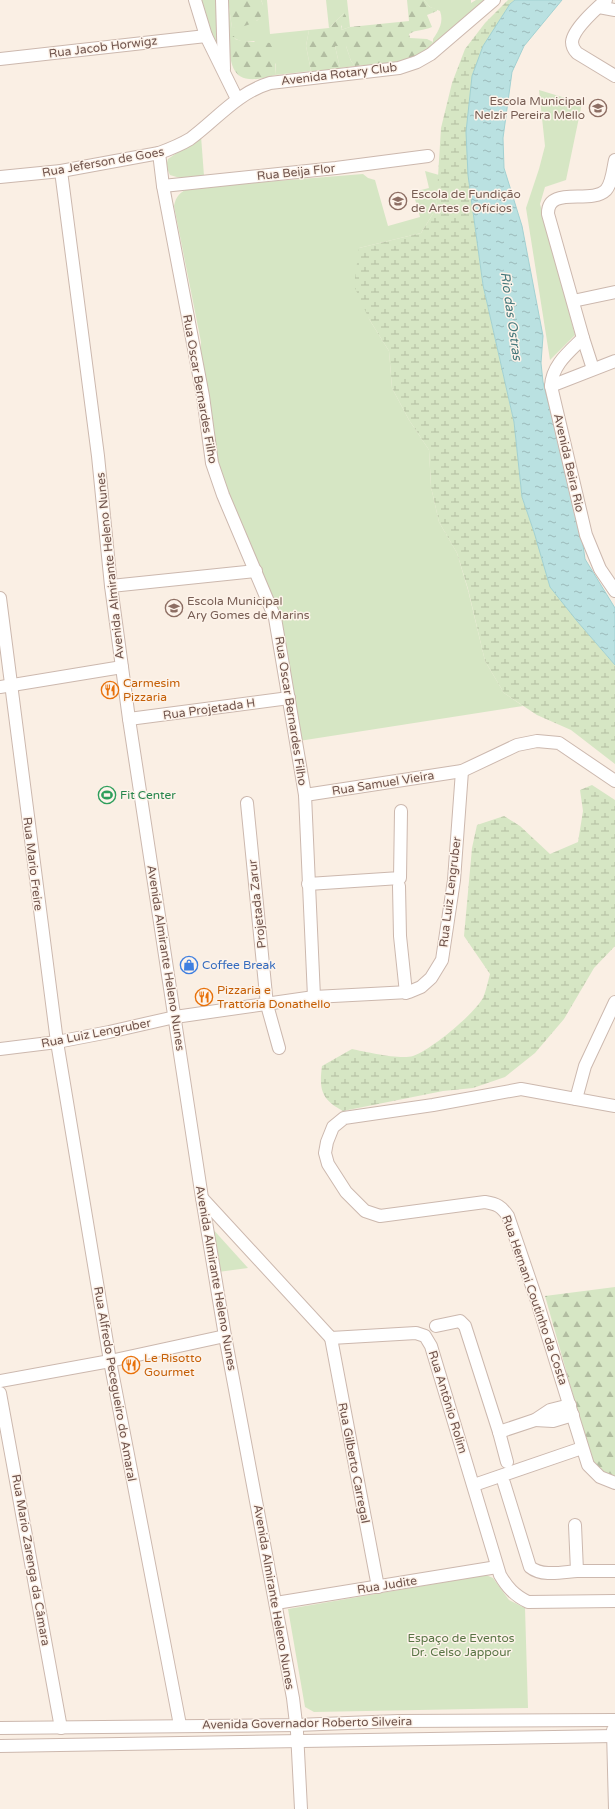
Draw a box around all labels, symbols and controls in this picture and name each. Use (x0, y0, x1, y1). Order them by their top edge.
street label: Rua Jacob Horwigz (48, 33, 158, 61)
street label: Avenida Rotary Club (280, 60, 398, 88)
place label: Escola Municipal Nelzir Pereira Mello (474, 94, 585, 122)
school or university icon: Escola Municipal Nelzir Pereira Mello (588, 98, 608, 118)
street label: Rua Jeferson de Goes (41, 144, 165, 180)
street label: Rua Beija Flor (256, 161, 336, 183)
place label: Escola de Fundição de Artes e Ofícios (411, 187, 521, 215)
school or university icon: Escola de Fundição de Artes e Ofícios (388, 191, 408, 211)
water label: Rio das Ostras (497, 271, 525, 362)
street label: Rua Oscar Bernardes Filho (180, 313, 220, 465)
street label: Avenida Beira Rio (551, 412, 587, 514)
street label: Avenida Almirante Heleno Nunes (93, 472, 127, 660)
place label: Escola Municipal Ary Gomes de Marins (187, 594, 310, 622)
school or university icon: Escola Municipal Ary Gomes de Marins (164, 598, 184, 618)
street label: Rua Oscar Bernardes Filho (272, 635, 310, 787)
place label: Carmesim Pizzaria (123, 676, 180, 704)
restaurant icon: Carmesim Pizzaria (100, 680, 120, 700)
street label: Rua Projetada H (162, 696, 256, 722)
street label: Rua Samuel Vieira (331, 768, 435, 798)
sports icon: Fit Center (97, 785, 117, 805)
place label: Fit Center (120, 788, 176, 802)
street label: Rua Mario Freire (20, 816, 46, 912)
street label: Rua Luiz Lengruber (436, 835, 464, 948)
street label: Projetada Zarur (245, 859, 269, 949)
street label: Avenida Almirante Heleno Nunes (144, 864, 188, 1052)
shop icon: Coffee Break (179, 955, 199, 975)
place label: Coffee Break (202, 958, 276, 972)
place label: Pizzaria e Trattoria Donathello (217, 983, 331, 1011)
restaurant icon: Pizzaria e Trattoria Donathello (194, 987, 214, 1007)
street label: Rua Luiz Lengruber (40, 1015, 152, 1051)
street label: Avenida Almirante Heleno Nunes (193, 1184, 239, 1372)
street label: Rua Hernani Coutinho da Costa (499, 1213, 571, 1387)
street label: Rua Alfredo Pecegueiro do Amaral (91, 1285, 139, 1483)
street label: Rua Antônio Rolim (426, 1349, 470, 1455)
place label: Le Risotto Gourmet (144, 1351, 202, 1379)
restaurant icon: Le Risotto Gourmet (121, 1355, 141, 1375)
street label: Rua Gilberto Carregal (335, 1401, 373, 1525)
street label: Rua Mario Zarenga da Câmara (9, 1473, 53, 1647)
street label: Avenida Almirante Heleno Nunes (251, 1503, 297, 1691)
street label: Rua Judite (356, 1573, 418, 1597)
park label: Espaço de Eventos Dr. Celso Jappour (407, 1631, 515, 1659)
street label: Avenida Governador Roberto Silveira (202, 1714, 412, 1732)

